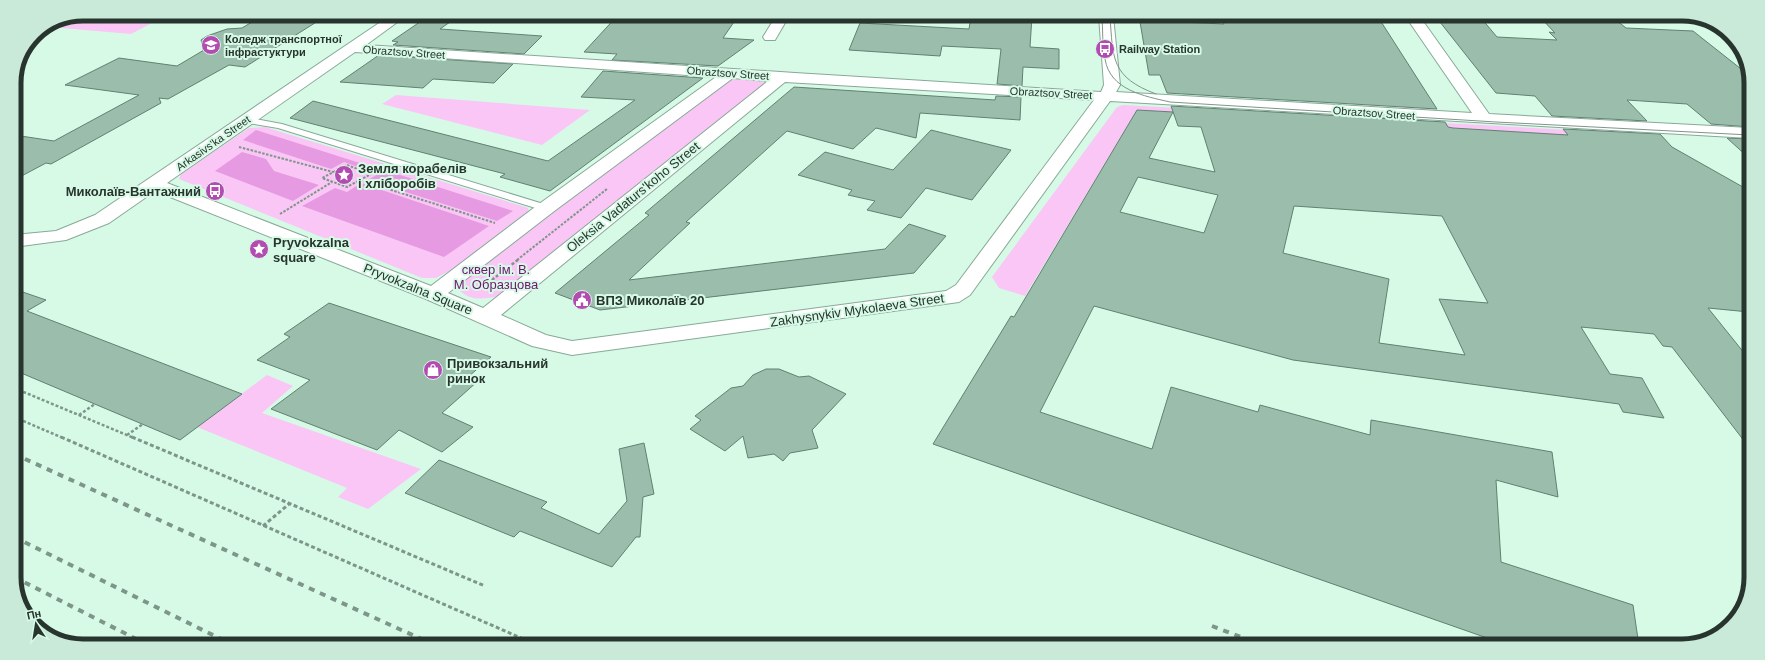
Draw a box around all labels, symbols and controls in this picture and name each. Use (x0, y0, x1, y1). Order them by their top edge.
place label: Коледж транспортної інфрастуктури (225, 33, 343, 58)
school or university icon: Коледж транспортної інфрастуктури (200, 34, 222, 56)
bus stop icon: Railway Station (1094, 38, 1116, 60)
street label: Obraztsov Street (362, 43, 446, 61)
place label: Railway Station (1119, 43, 1201, 55)
street label: Obraztsov Street (686, 64, 770, 82)
street label: Obraztsov Street (1009, 85, 1093, 101)
street label: Obraztsov Street (1332, 104, 1416, 122)
street label: Arkasivs'ka Street (174, 113, 252, 173)
street label: Oleksia Vadaturs'koho Street (563, 138, 703, 255)
place label: Земля корабелів і хліборобів (358, 161, 467, 191)
place icon: Земля корабелів і хліборобів (333, 164, 355, 186)
bus stop icon: Миколаїв-Вантажний (204, 180, 226, 202)
place label: Миколаїв-Вантажний (66, 184, 201, 199)
place label: Pryvokzalna square (273, 235, 350, 265)
place icon: Pryvokzalna square (248, 238, 270, 260)
street label: Pryvokzalna Square (361, 260, 475, 318)
park label: сквер ім. В. М. Образцова (454, 262, 539, 292)
public building icon: ВПЗ Миколаїв 20 (571, 289, 593, 311)
street label: Zakhysnykiv Mykolaeva Street (769, 290, 945, 330)
place label: ВПЗ Миколаїв 20 (596, 293, 704, 308)
place label: Привокзальний ринок (447, 356, 548, 386)
shop icon: Привокзальний ринок (422, 359, 444, 381)
north arrow (16, 604, 56, 644)
text: Пн (26, 607, 42, 622)

